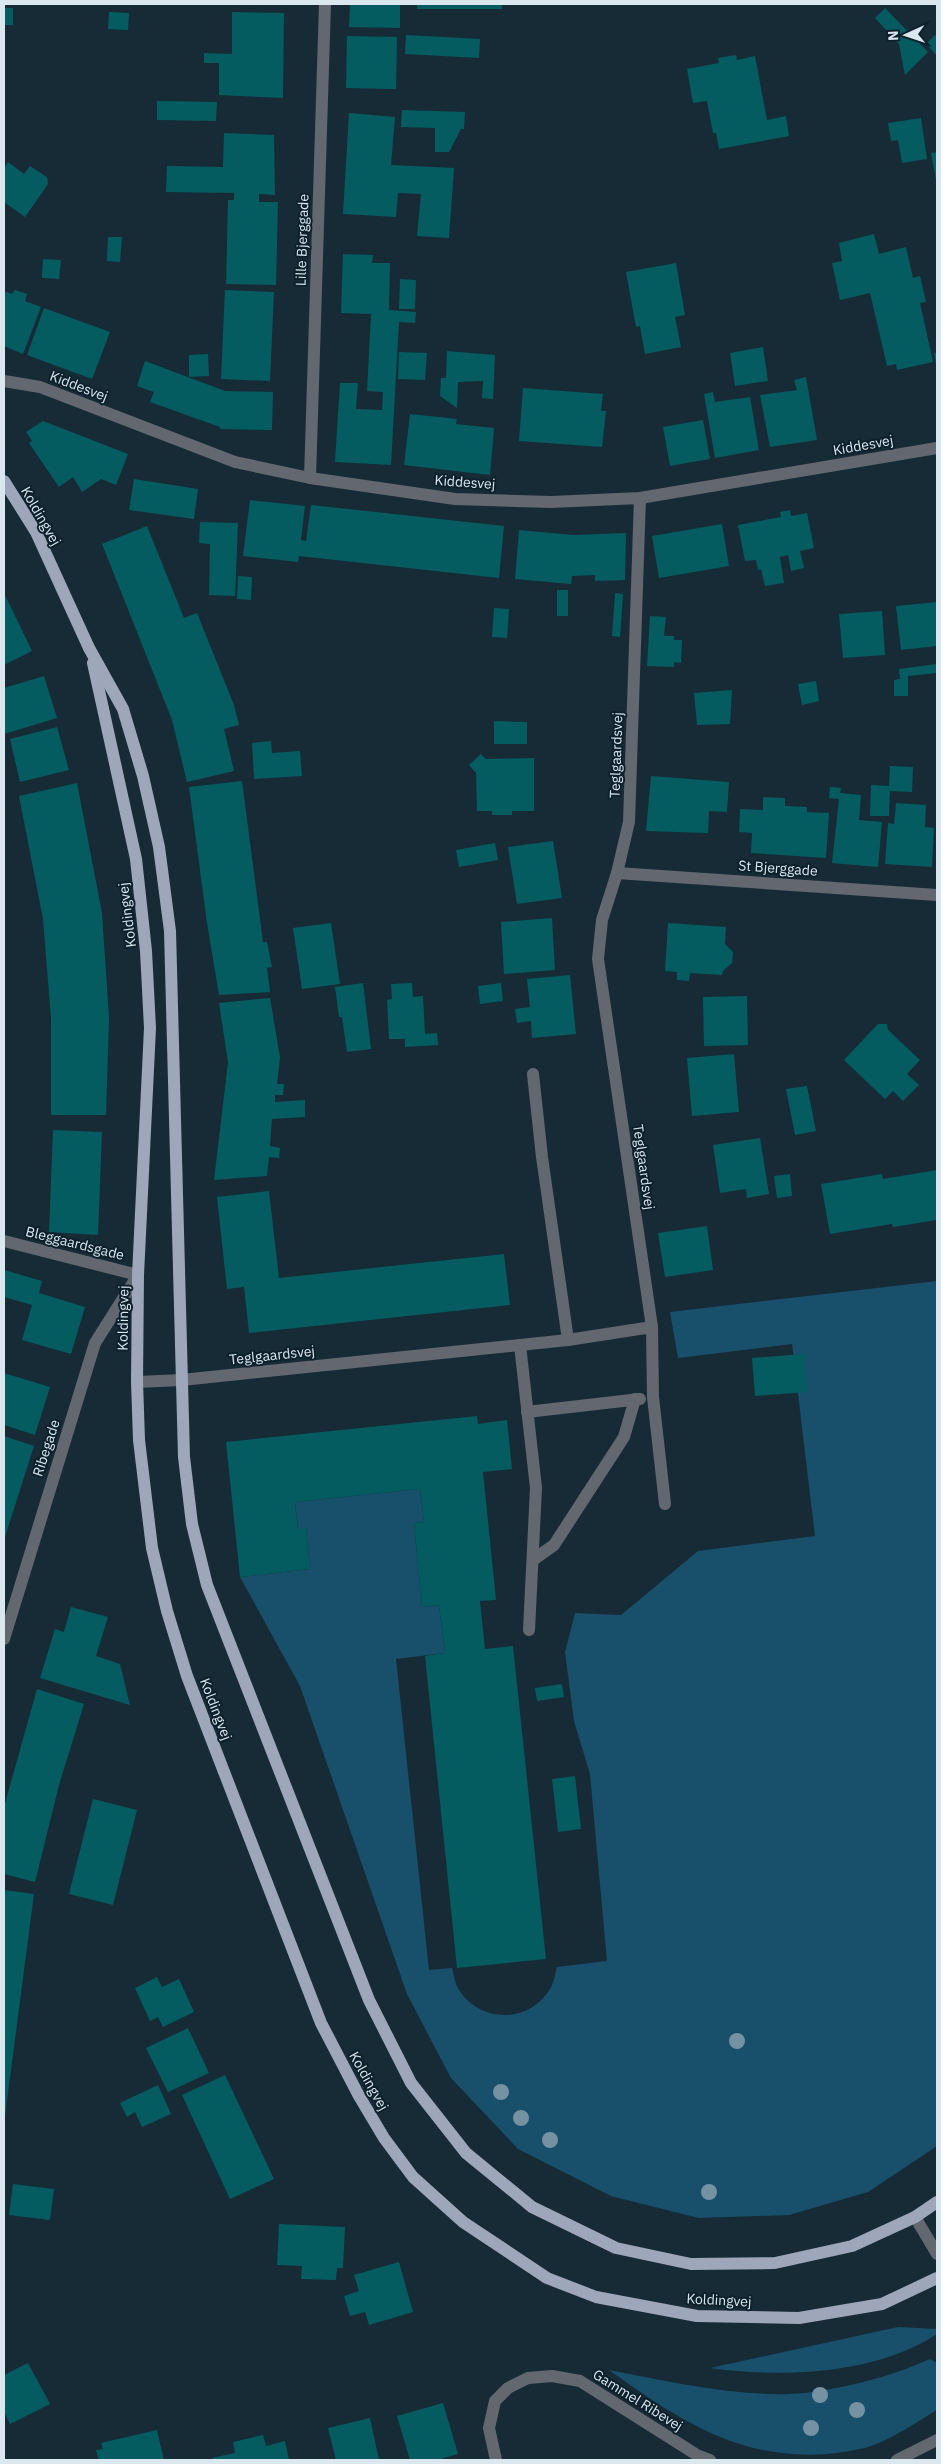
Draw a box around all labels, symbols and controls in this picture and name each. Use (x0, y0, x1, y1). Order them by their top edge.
north arrow (881, 10, 931, 60)
text: N (884, 30, 902, 41)
street label: Lille Bjerggade (291, 193, 313, 286)
street label: Kiddesvej (47, 367, 111, 405)
street label: Kiddesvej (831, 431, 895, 459)
street label: Kiddesvej (434, 471, 496, 493)
street label: Koldingvej (17, 483, 65, 549)
street label: Teglgaardsvej (606, 712, 626, 798)
street label: St Bjerggade (738, 856, 819, 880)
street label: Koldingvej (114, 882, 140, 948)
street label: Teglgaardsvej (629, 1123, 659, 1211)
street label: Bleggaardsgade (24, 1222, 126, 1264)
street label: Koldingvej (113, 1285, 133, 1351)
street label: Teglgaardsvej (228, 1342, 316, 1368)
street label: Ribegade (28, 1417, 64, 1479)
street label: Koldingvej (196, 1675, 236, 1743)
street label: Koldingvej (345, 2048, 393, 2114)
street label: Koldingvej (686, 2289, 752, 2311)
street label: Gammel Ribevej (590, 2365, 686, 2435)

